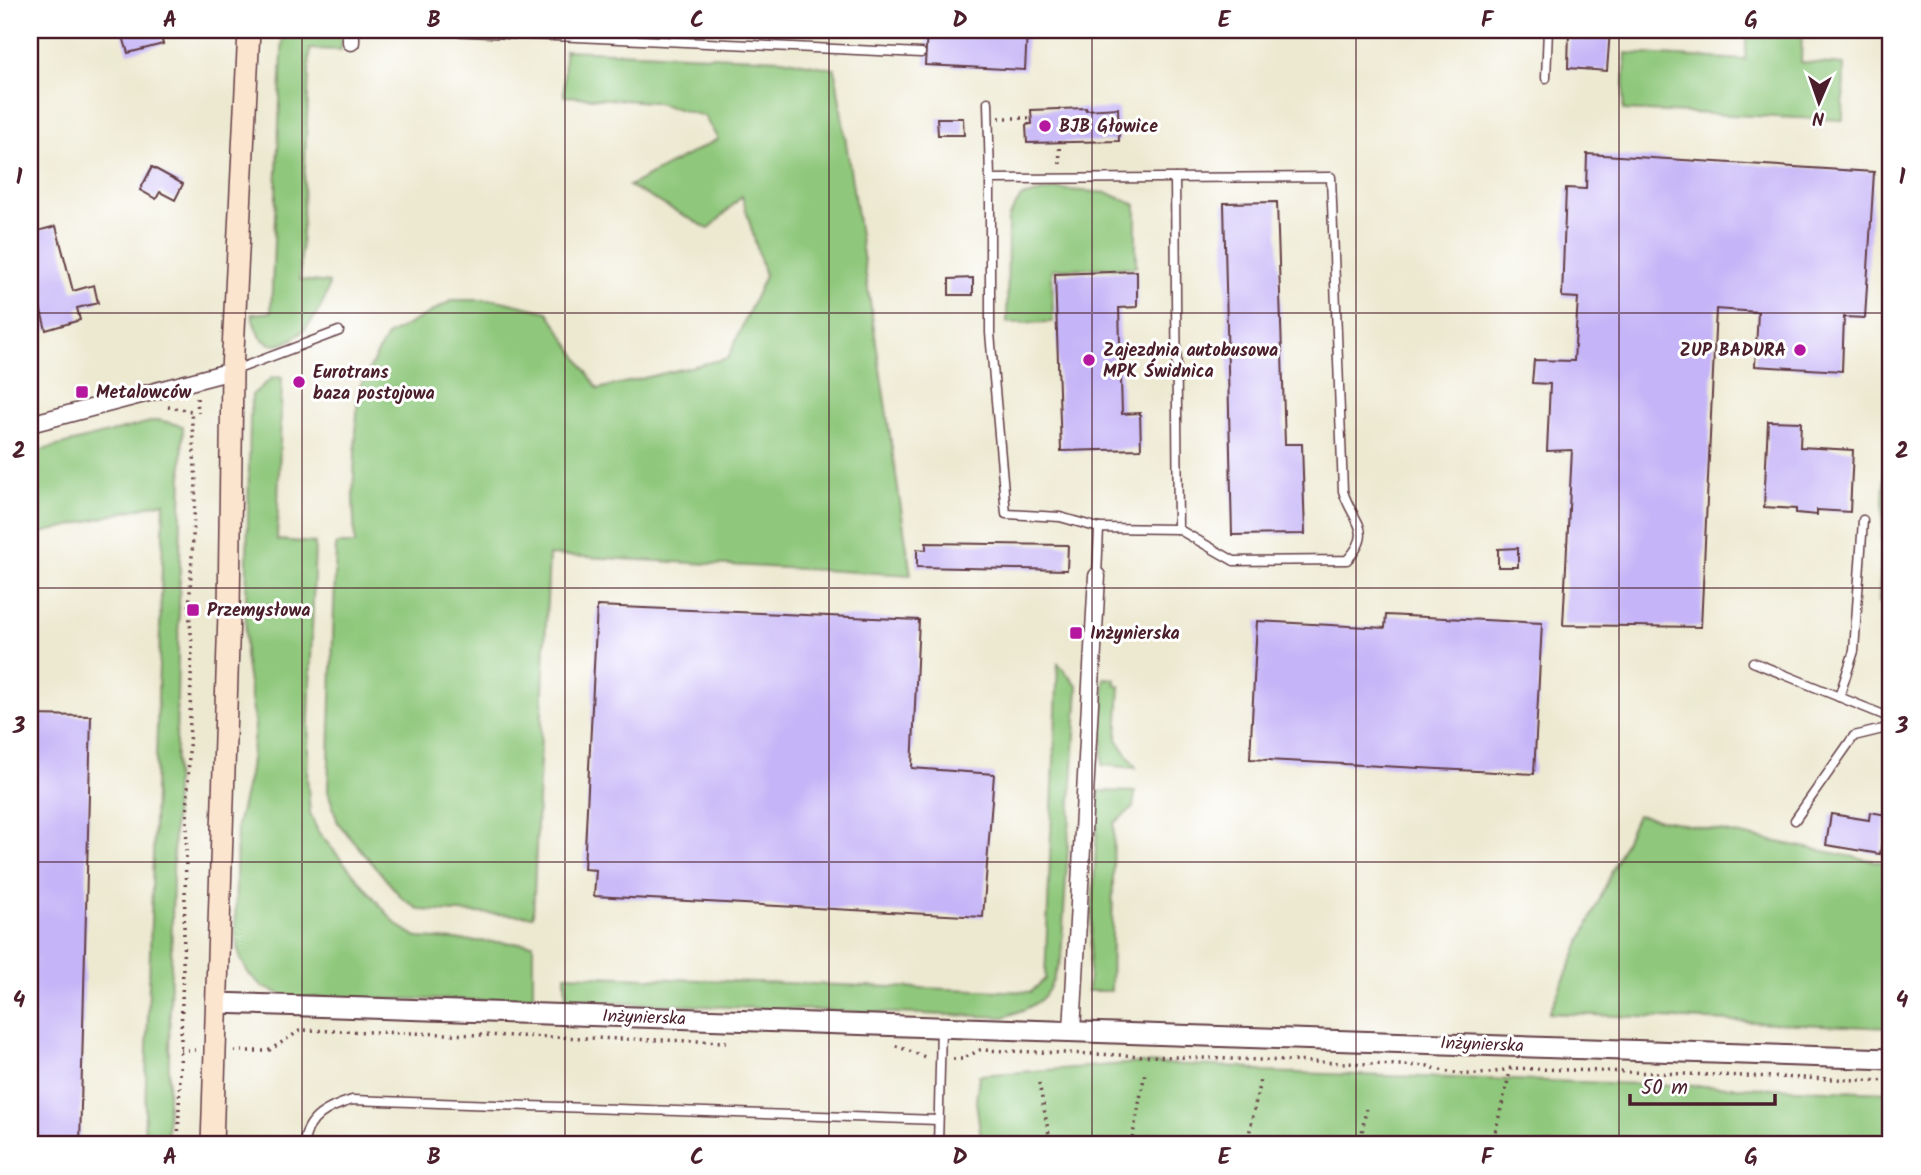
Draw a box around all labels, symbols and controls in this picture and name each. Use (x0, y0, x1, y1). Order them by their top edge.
text: A (163, 3, 177, 39)
text: B (427, 3, 441, 39)
text: C (690, 3, 704, 39)
text: D (952, 3, 968, 39)
text: E (1218, 3, 1232, 39)
text: F (1481, 3, 1495, 39)
text: G (1744, 3, 1758, 39)
north arrow (1784, 66, 1854, 136)
text: N (1812, 102, 1825, 132)
place label: BJB Głowice (1059, 113, 1158, 142)
marker: BJB Głowice (1037, 118, 1053, 134)
text: 1 (16, 160, 23, 196)
text: 1 (1899, 160, 1906, 196)
place label: Zajezdnia autobusowa MPK Świdnica (1103, 337, 1278, 387)
place label: ZUP BADURA (1679, 337, 1786, 366)
marker: ZUP BADURA (1792, 342, 1808, 358)
marker: Zajezdnia autobusowa MPK Świdnica (1081, 352, 1097, 368)
place label: Eurotrans baza postojowa (313, 359, 435, 409)
marker: Eurotrans baza postojowa (291, 374, 307, 390)
place label: Metalowców (96, 379, 191, 408)
marker: Metalowców (74, 384, 90, 400)
text: 2 (12, 434, 26, 470)
text: 2 (1895, 434, 1909, 470)
place label: Przemysłowa (207, 597, 310, 626)
marker: Przemysłowa (185, 602, 201, 618)
place label: Inżynierska (1090, 620, 1180, 649)
marker: Inżynierska (1068, 625, 1084, 641)
text: 3 (12, 709, 26, 745)
text: 3 (1895, 709, 1909, 745)
text: 4 (13, 983, 26, 1019)
text: 4 (1896, 983, 1909, 1019)
street label: Inżynierska (602, 1003, 686, 1034)
street label: Inżynierska (1440, 1030, 1524, 1061)
scale bar (1630, 1063, 1776, 1107)
text: 50 m (1641, 1072, 1688, 1105)
text: A (163, 1140, 177, 1175)
text: B (427, 1140, 441, 1175)
text: C (690, 1140, 704, 1175)
text: D (952, 1140, 968, 1175)
text: E (1218, 1140, 1232, 1175)
text: F (1481, 1140, 1495, 1175)
text: G (1744, 1140, 1758, 1175)

